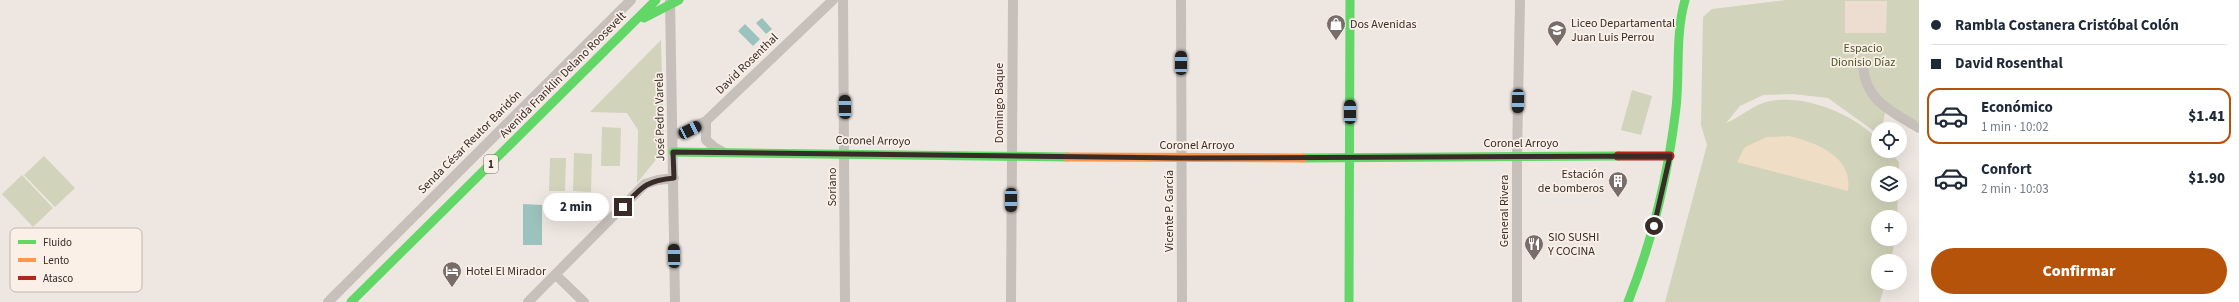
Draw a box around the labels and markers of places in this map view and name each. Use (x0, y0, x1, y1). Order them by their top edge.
shop icon: Dos Avenidas (1325, 13, 1347, 41)
place label: Liceo Departamental Juan Luis Perrou (1571, 15, 1675, 46)
place label: Dos Avenidas (1350, 16, 1416, 33)
school or university icon: Liceo Departamental Juan Luis Perrou (1546, 19, 1568, 47)
place label: Estación de bomberos (1538, 166, 1604, 197)
building icon: Estación de bomberos (1607, 170, 1629, 198)
place label: SIO SUSHI Y COCINA (1547, 229, 1599, 260)
restaurant icon: SIO SUSHI Y COCINA (1523, 233, 1545, 261)
hotel icon: Hotel El Mirador (441, 260, 463, 288)
place label: Hotel El Mirador (466, 263, 547, 280)

